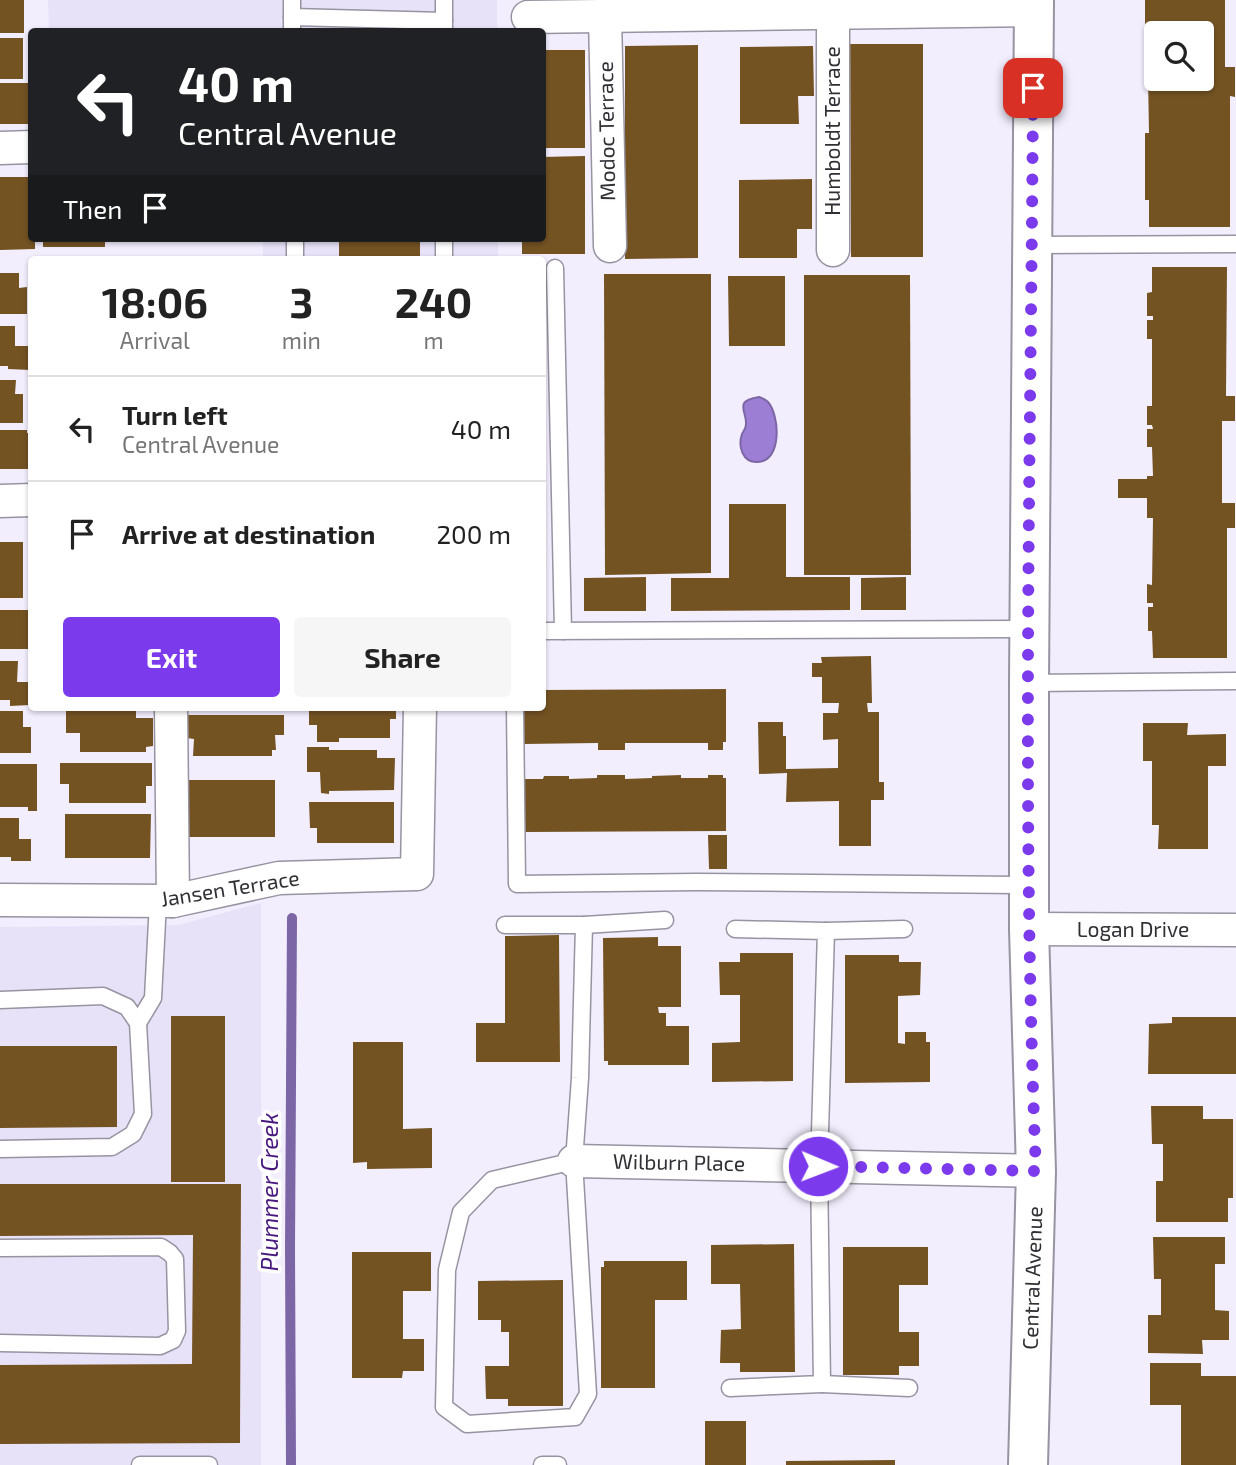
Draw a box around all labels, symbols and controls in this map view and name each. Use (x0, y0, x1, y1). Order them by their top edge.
map controls (1144, 21, 1214, 91)
button: search (1144, 21, 1214, 91)
street label: Humboldt Terrace (819, 46, 844, 216)
text: 40 m (178, 53, 294, 112)
icon: left (63, 56, 154, 147)
pin (1003, 58, 1063, 118)
street label: Modoc Terrace (592, 61, 619, 201)
icon: arrive (1014, 69, 1052, 107)
text: Central Avenue (178, 113, 397, 151)
icon: arrive (136, 189, 174, 227)
text: Then (63, 193, 122, 224)
text: 18:06 (102, 276, 208, 326)
text: 3 (289, 276, 313, 326)
text: 240 (395, 276, 472, 326)
text: Arrival (120, 326, 190, 354)
text: min (282, 326, 321, 354)
text: m (423, 326, 444, 354)
text: Turn left (122, 399, 228, 430)
icon: left (63, 410, 101, 448)
text: 40 m (451, 413, 511, 444)
text: Central Avenue (122, 430, 279, 458)
icon: arrive (63, 515, 101, 553)
text: Arrive at destination (122, 518, 375, 549)
text: 200 m (436, 518, 511, 549)
button: Exit (63, 617, 280, 697)
button: Share (294, 617, 511, 697)
street label: Jansen Terrace (159, 864, 301, 911)
street label: Logan Drive (1077, 916, 1189, 941)
water label: Plummer Creek (255, 1113, 283, 1271)
position arrow (781, 1129, 855, 1203)
street label: Wilburn Place (613, 1148, 745, 1175)
street label: Central Avenue (1017, 1206, 1047, 1350)

